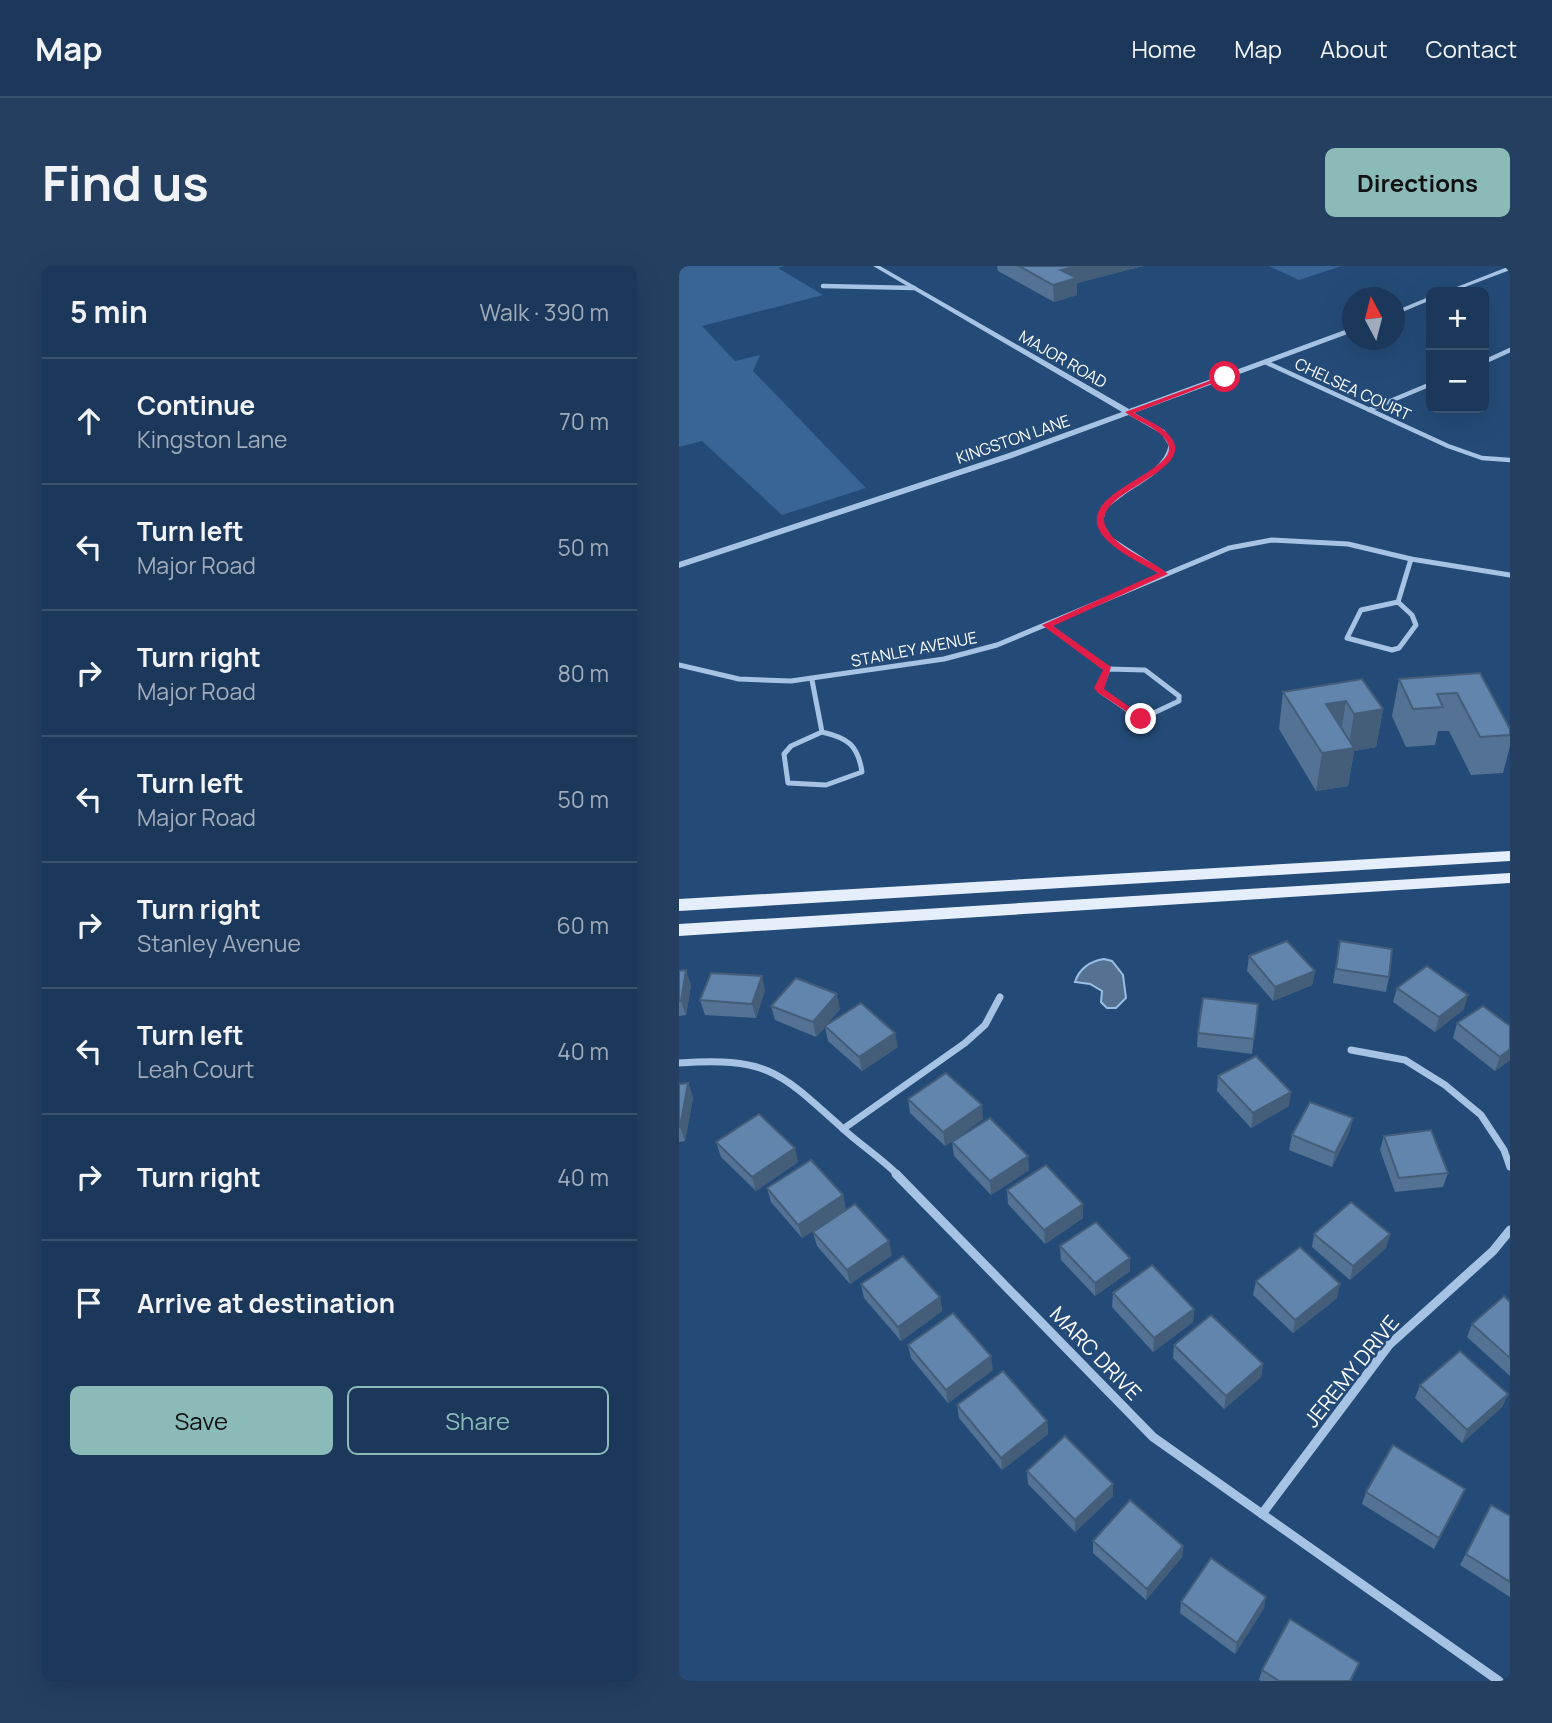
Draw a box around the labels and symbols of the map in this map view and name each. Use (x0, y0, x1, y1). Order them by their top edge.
north arrow (1342, 287, 1405, 350)
street label: MAJOR ROAD (1015, 325, 1111, 393)
street label: CHELSEA COURT (1291, 352, 1415, 426)
route start (1209, 361, 1240, 392)
street label: KINGSTON LANE (953, 409, 1073, 469)
street label: STANLEY AVENUE (849, 626, 979, 672)
route end (1125, 703, 1156, 734)
street label: MARC DRIVE (1044, 1300, 1148, 1406)
street label: JEREMY DRIVE (1297, 1309, 1405, 1433)

